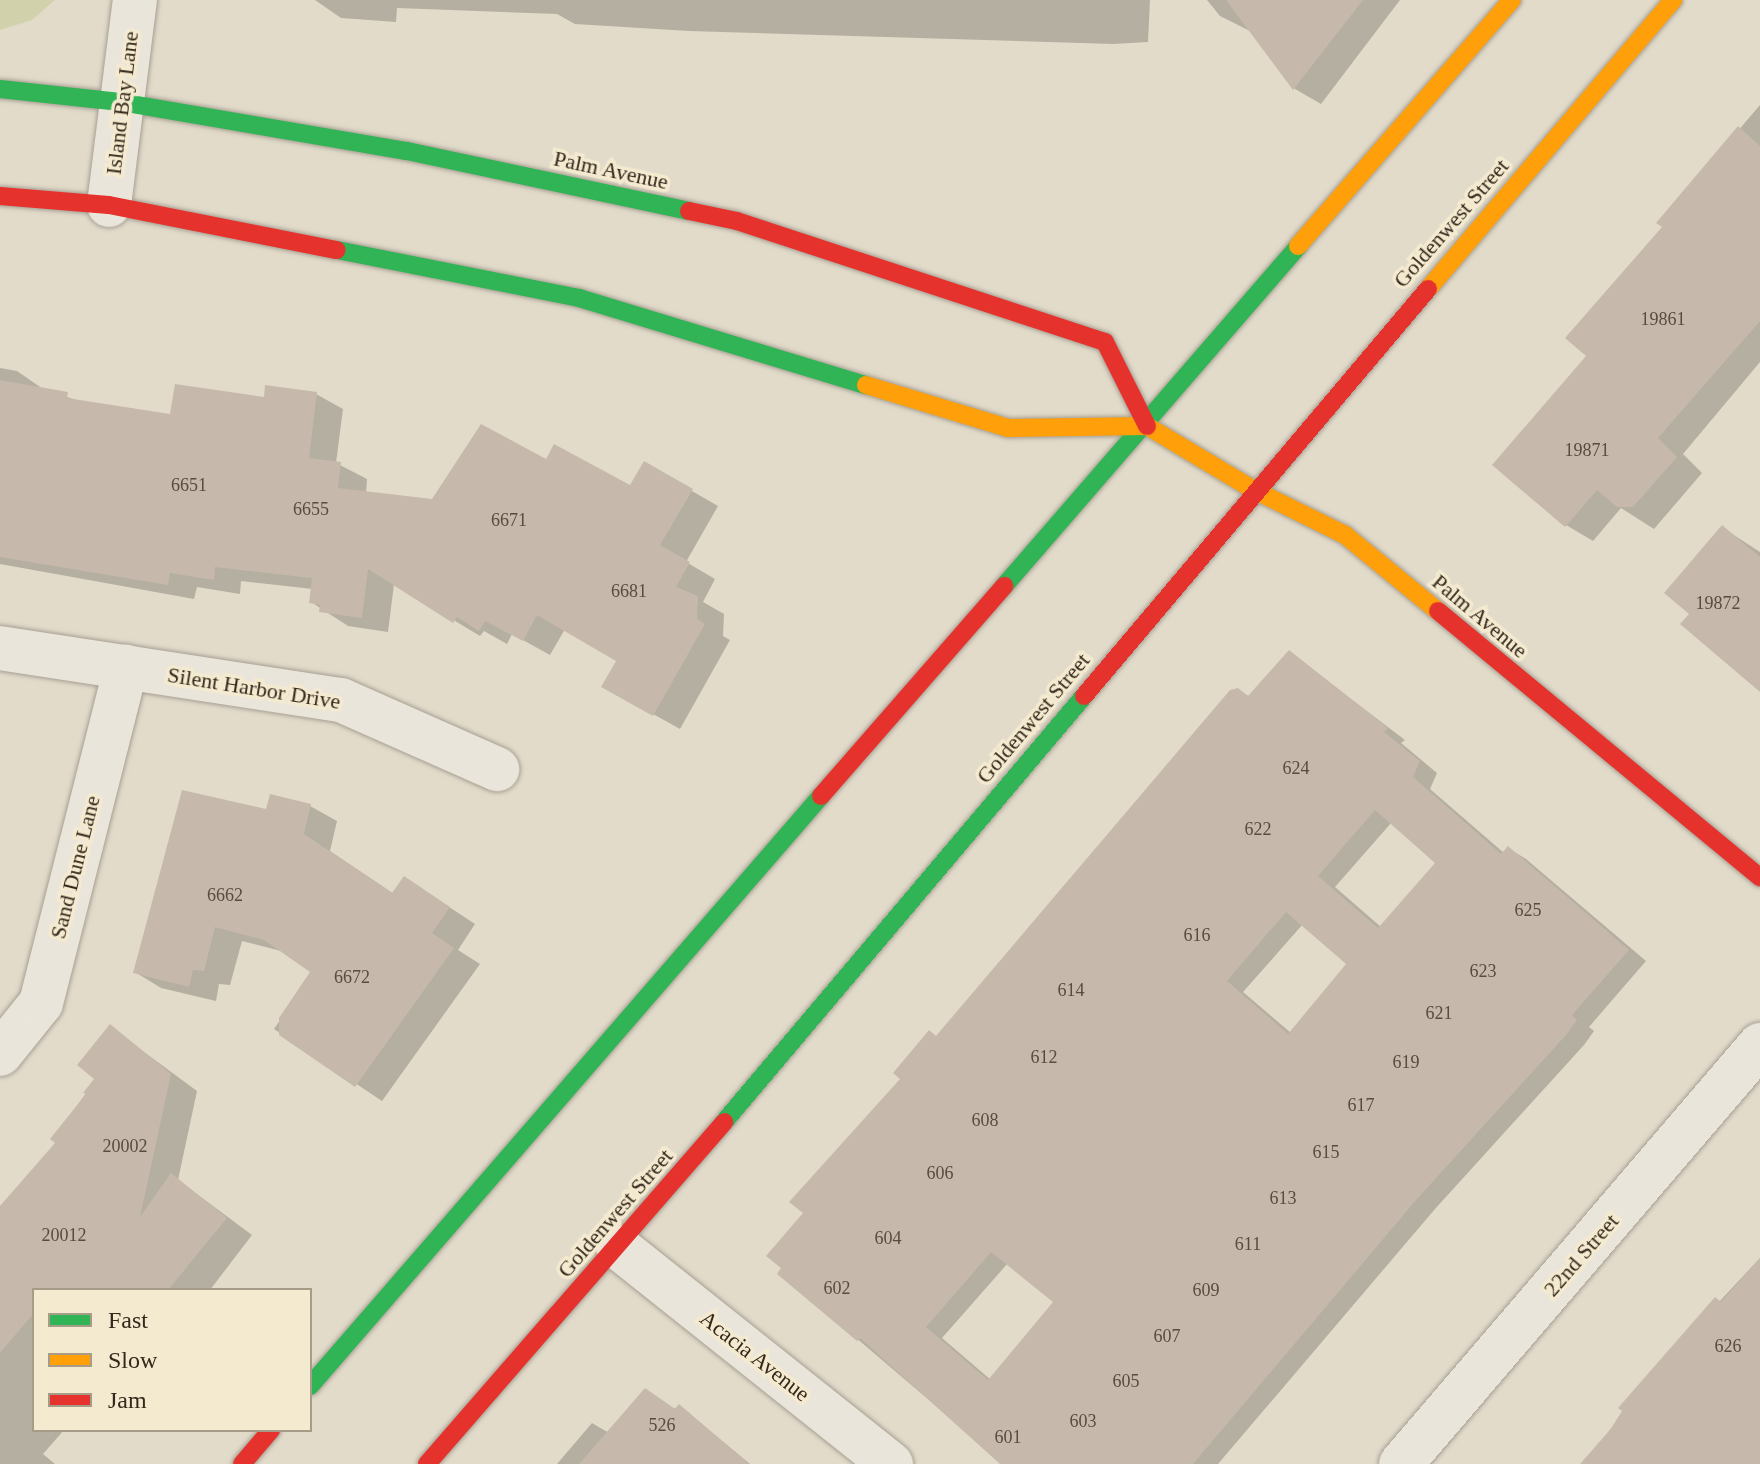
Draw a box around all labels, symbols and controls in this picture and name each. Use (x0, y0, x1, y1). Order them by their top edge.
street label: Island Bay Lane (100, 30, 144, 176)
street label: Palm Avenue (551, 145, 671, 195)
street label: Goldenwest Street (1388, 153, 1514, 293)
house number: 19861 (1640, 308, 1686, 330)
house number: 19871 (1564, 439, 1610, 461)
house number: 6651 (171, 474, 207, 496)
house number: 6655 (293, 498, 329, 520)
house number: 6671 (491, 509, 527, 531)
street label: Palm Avenue (1427, 568, 1533, 664)
house number: 6681 (611, 580, 647, 602)
house number: 19872 (1696, 592, 1740, 614)
street label: Goldenwest Street (971, 648, 1095, 788)
street label: Silent Harbor Drive (166, 661, 342, 715)
house number: 624 (1282, 757, 1310, 779)
street label: Sand Dune Lane (44, 793, 106, 941)
house number: 622 (1244, 818, 1272, 840)
house number: 6662 (207, 884, 243, 906)
house number: 625 (1514, 899, 1542, 921)
house number: 616 (1184, 924, 1210, 946)
house number: 623 (1470, 960, 1496, 982)
house number: 6672 (334, 966, 370, 988)
house number: 614 (1058, 979, 1084, 1001)
house number: 621 (1426, 1002, 1452, 1024)
house number: 612 (1030, 1046, 1058, 1068)
house number: 619 (1392, 1051, 1420, 1073)
house number: 617 (1348, 1094, 1374, 1116)
house number: 608 (972, 1109, 998, 1131)
house number: 20002 (102, 1135, 148, 1157)
house number: 615 (1312, 1141, 1340, 1163)
street label: Goldenwest Street (552, 1143, 678, 1283)
house number: 606 (926, 1162, 954, 1184)
house number: 613 (1270, 1187, 1296, 1209)
street label: 22nd Street (1538, 1208, 1624, 1302)
house number: 20012 (42, 1224, 86, 1246)
house number: 604 (874, 1227, 902, 1249)
house number: 611 (1235, 1233, 1261, 1255)
house number: 602 (824, 1277, 850, 1299)
house number: 609 (1192, 1279, 1220, 1301)
legend (32, 1288, 312, 1432)
street label: Acacia Avenue (694, 1305, 816, 1407)
text: Fast (108, 1307, 148, 1333)
house number: 607 (1154, 1325, 1180, 1347)
house number: 626 (1714, 1335, 1742, 1357)
text: Slow (108, 1347, 157, 1373)
house number: 605 (1112, 1370, 1140, 1392)
text: Jam (108, 1387, 147, 1413)
house number: 603 (1070, 1410, 1096, 1432)
house number: 526 (648, 1414, 676, 1436)
house number: 601 (994, 1426, 1022, 1448)

